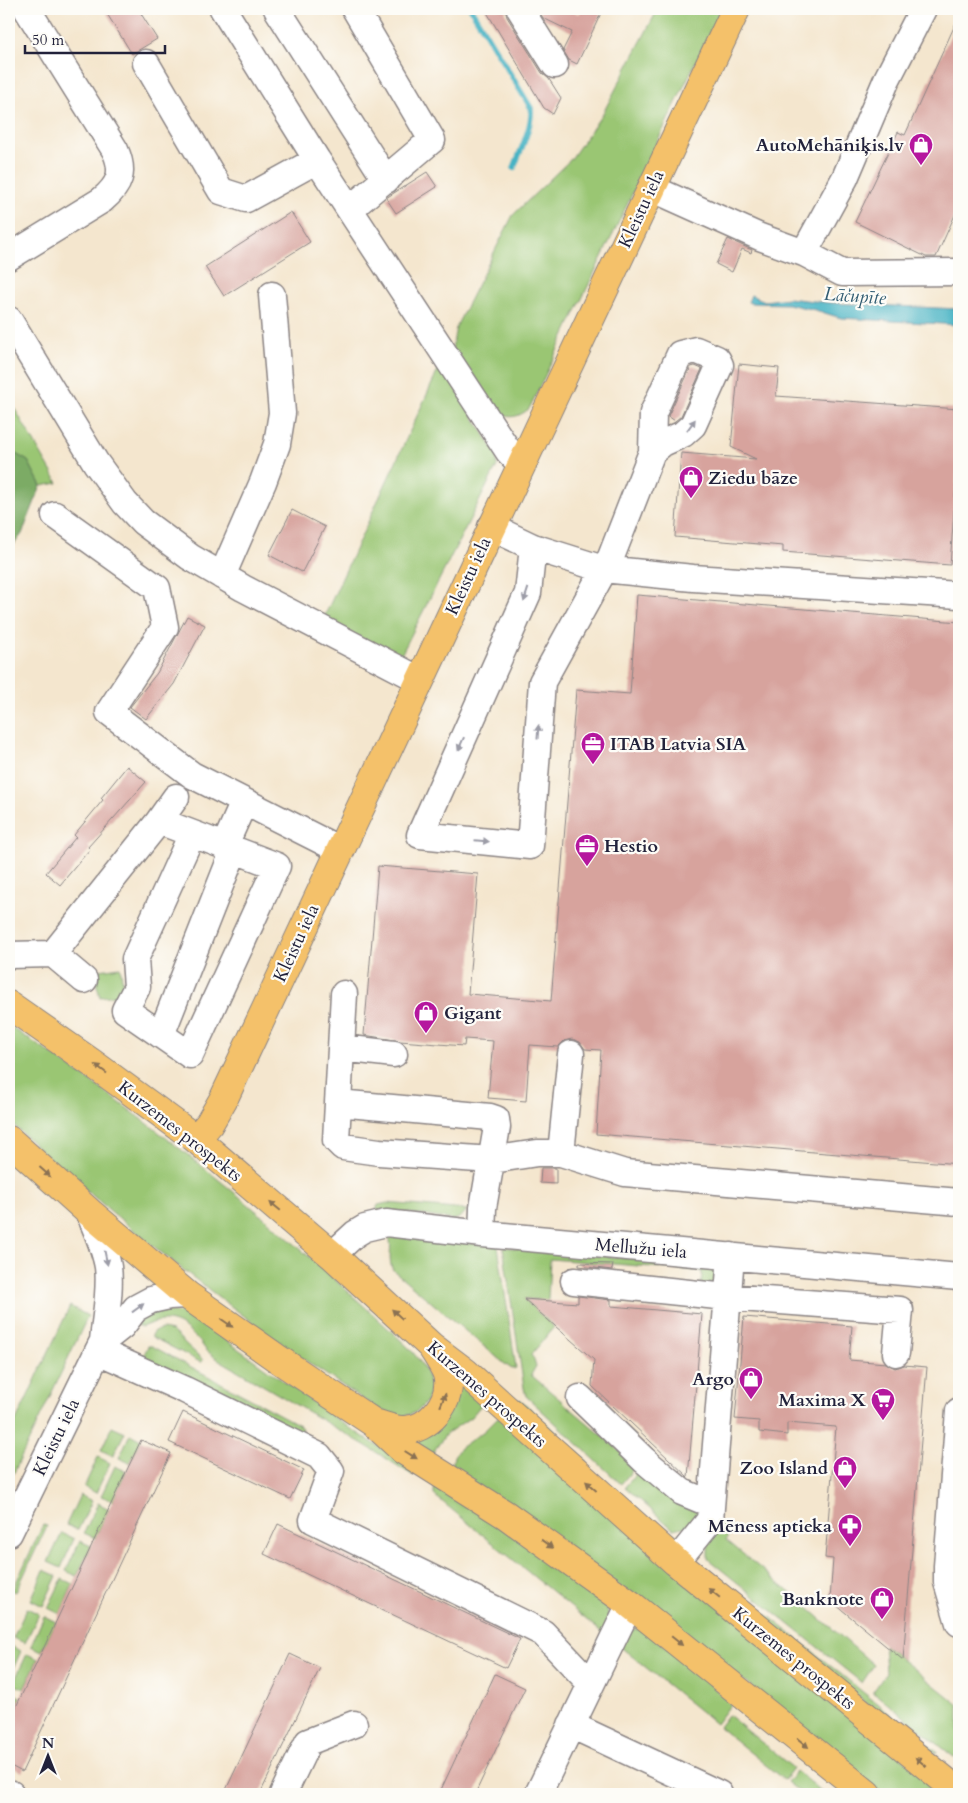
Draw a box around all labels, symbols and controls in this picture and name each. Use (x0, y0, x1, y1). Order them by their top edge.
scale bar (25, 22, 165, 54)
text: 50 m (32, 30, 64, 50)
shop icon: AutoMehāniķis.lv (908, 132, 934, 166)
place label: AutoMehāniķis.lv (756, 133, 904, 158)
street label: Kleistu iela (613, 166, 670, 252)
water label: Lāčupīte (823, 281, 888, 311)
one-way arrow (686, 418, 696, 432)
shop icon: Ziedu bāze (678, 465, 704, 499)
place label: Ziedu bāze (708, 466, 798, 491)
street label: Kleistu iela (440, 533, 497, 619)
one-way arrow (522, 588, 530, 603)
one-way arrow (535, 724, 543, 740)
office icon: ITAB Latvia SIA (580, 731, 606, 765)
place label: ITAB Latvia SIA (610, 732, 746, 757)
one-way arrow (456, 737, 464, 751)
office icon: Hestio (574, 833, 600, 867)
place label: Hestio (604, 834, 658, 859)
one-way arrow (474, 837, 490, 845)
street label: Kleistu iela (268, 900, 325, 986)
shop icon: Gigant (413, 1000, 439, 1034)
place label: Gigant (444, 1001, 502, 1026)
one-way arrow (94, 1064, 107, 1074)
street label: Kurzemes prospekts (112, 1075, 247, 1188)
one-way arrow (38, 1167, 51, 1178)
one-way arrow (269, 1201, 282, 1212)
street label: Mellužu iela (594, 1232, 688, 1265)
one-way arrow (102, 1250, 110, 1266)
one-way arrow (131, 1303, 145, 1313)
one-way arrow (391, 1308, 403, 1320)
one-way arrow (220, 1318, 234, 1328)
street label: Kurzemes prospekts (421, 1335, 552, 1453)
shop icon: Argo (738, 1366, 764, 1400)
place label: Argo (692, 1367, 734, 1392)
supermarket icon: Maxima X (870, 1387, 896, 1421)
place label: Maxima X (779, 1388, 867, 1413)
one-way arrow (439, 1392, 447, 1407)
street label: Kleistu iela (27, 1394, 86, 1480)
one-way arrow (404, 1450, 418, 1459)
shop icon: Zoo Island (832, 1455, 858, 1489)
place label: Zoo Island (739, 1456, 829, 1481)
one-way arrow (586, 1480, 598, 1492)
pharmacy icon: Mēness aptieka (837, 1513, 863, 1547)
place label: Mēness aptieka (708, 1514, 832, 1539)
one-way arrow (540, 1539, 554, 1549)
shop icon: Banknote (869, 1586, 895, 1620)
place label: Banknote (782, 1587, 864, 1612)
one-way arrow (708, 1588, 721, 1599)
street label: Kurzemes prospekts (727, 1601, 860, 1716)
one-way arrow (670, 1636, 684, 1646)
north arrow (22, 1730, 72, 1780)
text: N (42, 1734, 54, 1753)
one-way arrow (797, 1737, 810, 1748)
one-way arrow (915, 1756, 928, 1767)

